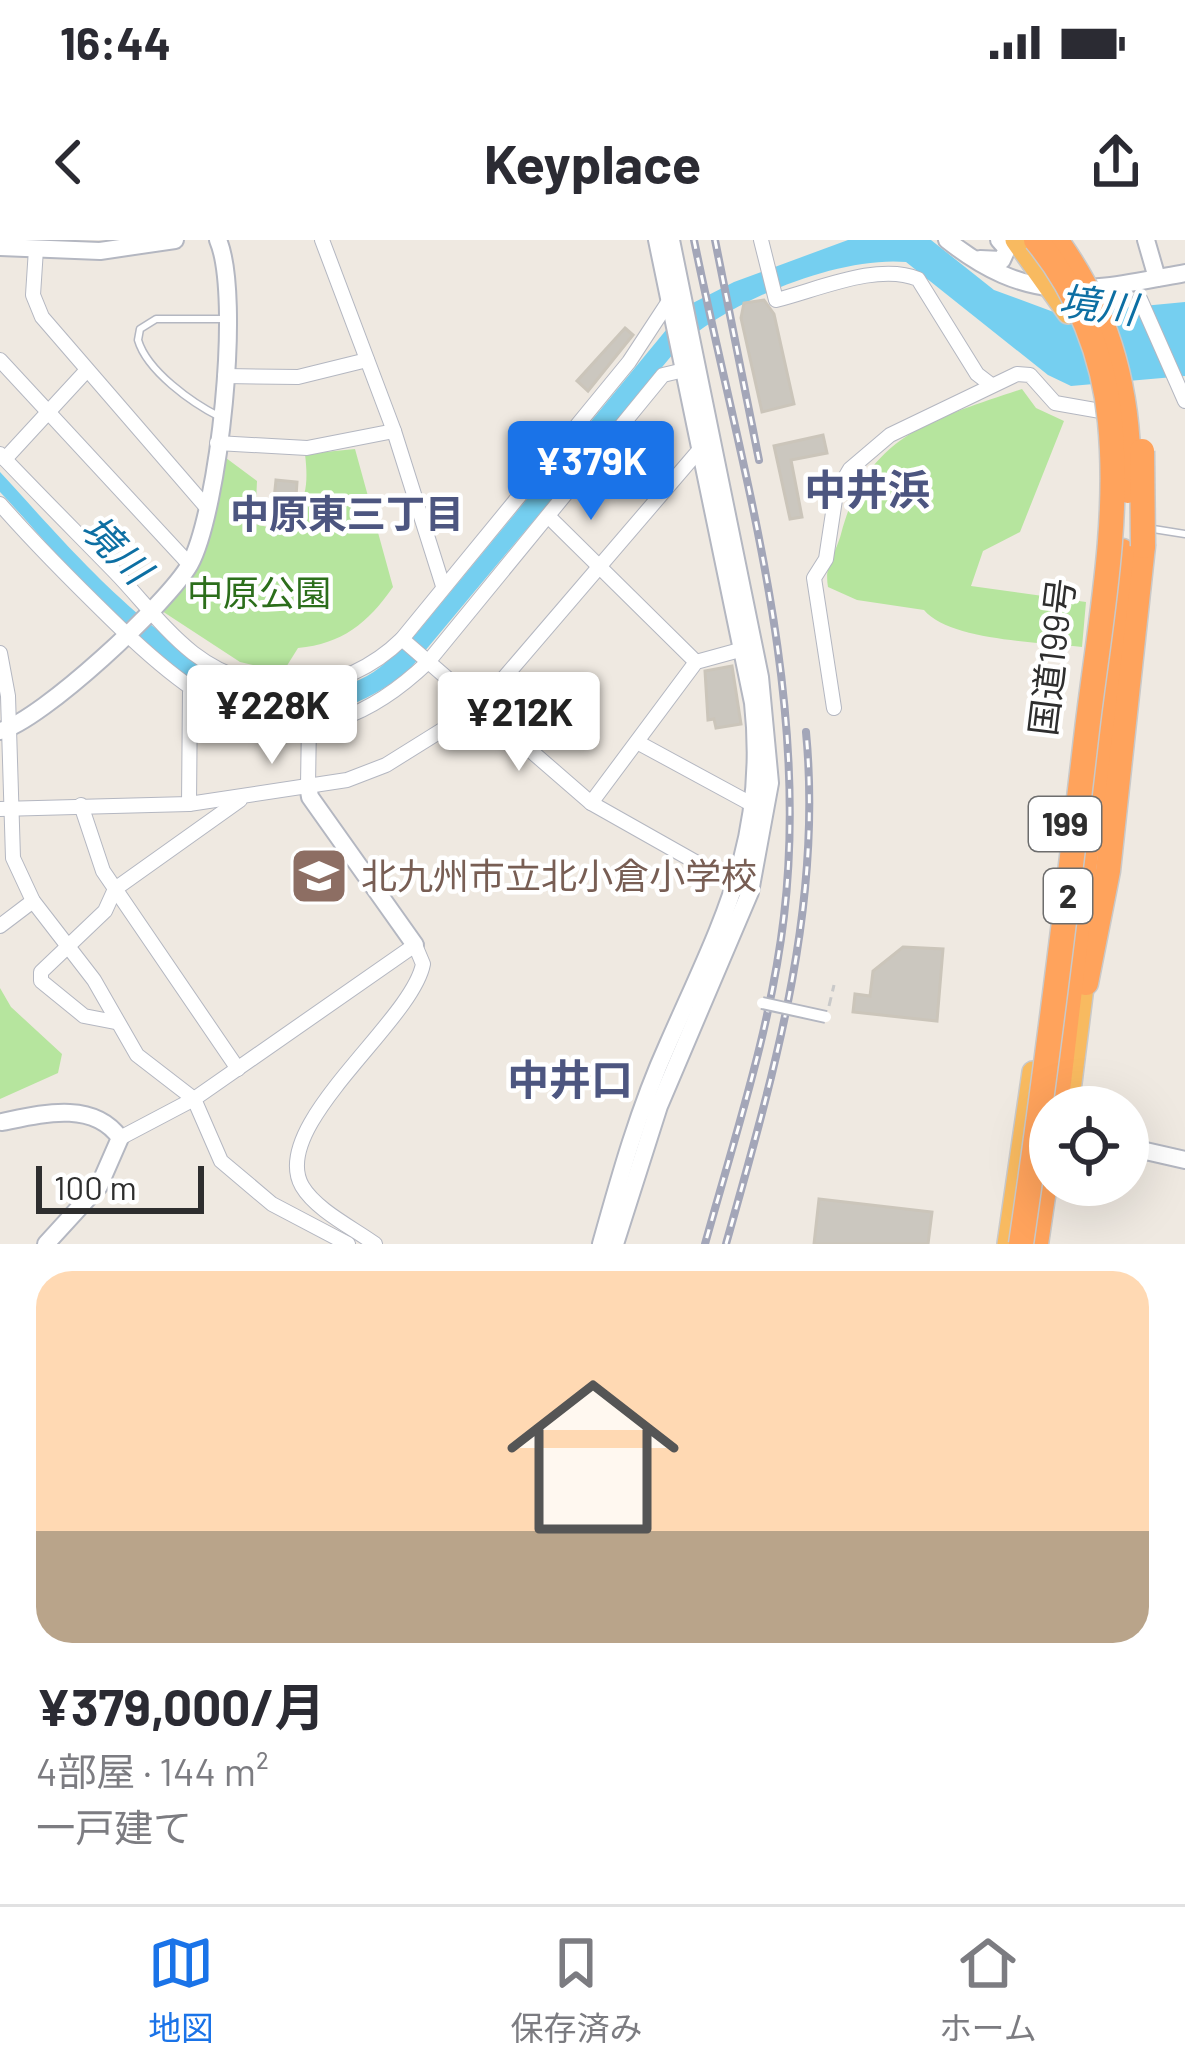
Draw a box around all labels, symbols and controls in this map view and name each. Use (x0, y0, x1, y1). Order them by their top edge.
text: 16:44 (60, 15, 171, 69)
icon: back (36, 129, 102, 195)
icon: share (1083, 129, 1149, 195)
text: Keyplace (484, 130, 701, 195)
water label: 境川 (1057, 275, 1144, 332)
pin: ¥379K (507, 421, 675, 523)
text: ¥379K (535, 436, 647, 483)
district label: 中井浜 (804, 463, 930, 513)
district label: 中原東三丁目 (230, 489, 464, 536)
water label: 境川 (73, 504, 164, 595)
park label: 中原公園 (187, 570, 331, 613)
street label: 国道199号 (1020, 576, 1081, 738)
pin: ¥228K (188, 665, 356, 767)
pin: ¥212K (435, 672, 603, 774)
text: ¥228K (214, 680, 330, 727)
text: ¥212K (465, 687, 573, 734)
road number: 199 (1029, 797, 1101, 851)
school or university icon: 北九州市立北小倉小学校 (288, 845, 350, 907)
place label: 北九州市立北小倉小学校 (361, 853, 757, 896)
road number: 2 (1044, 869, 1092, 923)
district label: 中井口 (507, 1053, 633, 1103)
map controls (1029, 1086, 1149, 1206)
button: locate (1029, 1086, 1149, 1206)
scale bar (36, 1160, 204, 1213)
text: 100 m (54, 1167, 137, 1207)
icon: home (485, 1349, 701, 1565)
text: ¥379,000/月 (36, 1675, 325, 1736)
text: 4部屋 · 144 m² (36, 1747, 269, 1794)
text: 一戸建て (36, 1803, 192, 1850)
tab: 地図 (148, 1930, 214, 2050)
tab: 保存済み (510, 1930, 642, 2050)
tab: ホーム (939, 1930, 1037, 2050)

